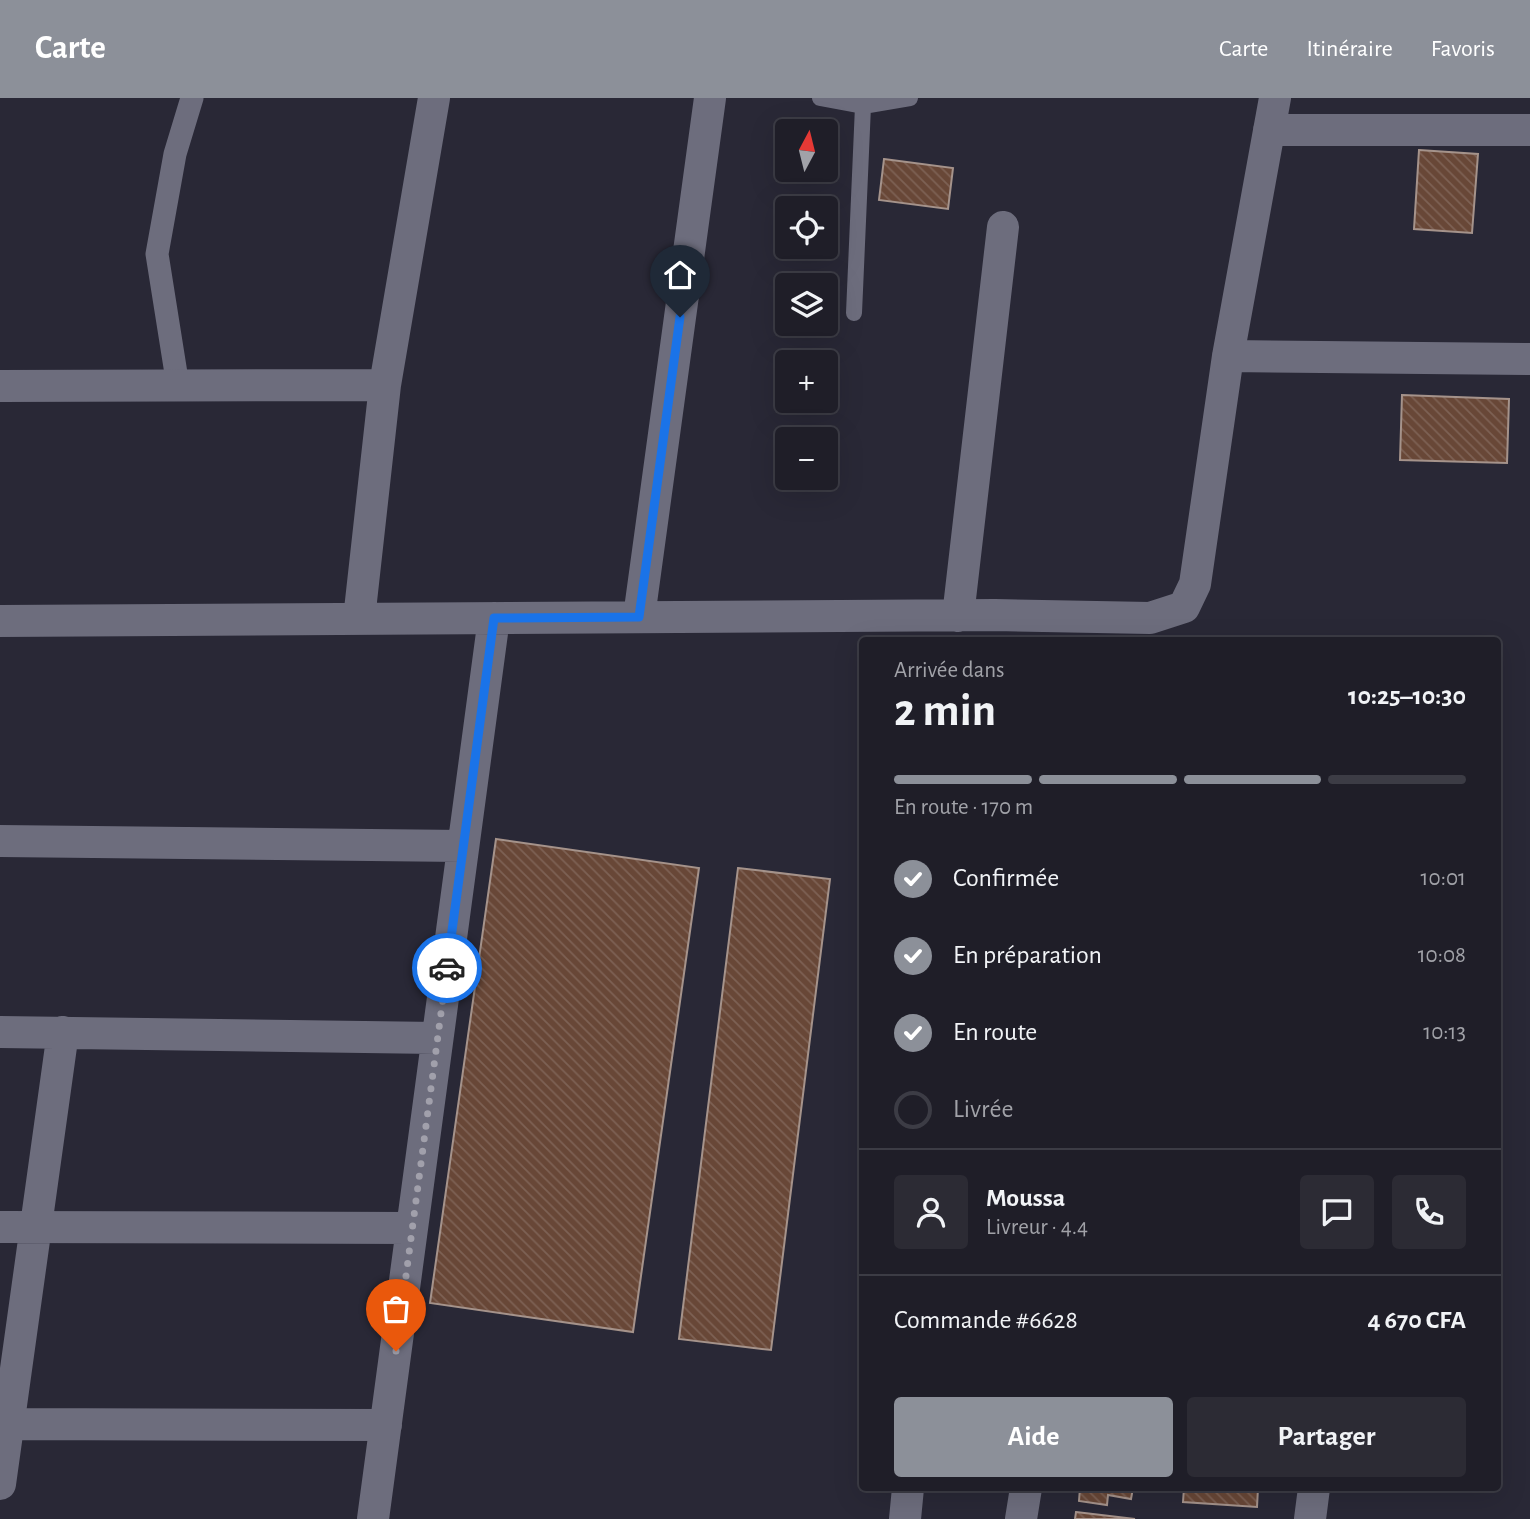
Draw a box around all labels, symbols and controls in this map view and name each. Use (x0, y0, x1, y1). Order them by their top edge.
text: Carte (35, 32, 106, 65)
text: Carte (1219, 37, 1268, 61)
text: Itinéraire (1306, 37, 1393, 61)
text: Favoris (1431, 37, 1495, 61)
north arrow (775, 119, 838, 182)
map controls (775, 119, 838, 490)
button: locate (775, 196, 838, 259)
pin (650, 245, 710, 317)
icon: home (661, 256, 699, 294)
button: layers (775, 273, 838, 336)
button: + (775, 350, 838, 413)
button: − (775, 427, 838, 490)
text: Arrivée dans (894, 659, 1005, 682)
text: 10:25–10:30 (1348, 683, 1466, 709)
text: 2 min (894, 688, 996, 734)
text: En route · 170 m (894, 796, 1033, 819)
icon: check (894, 860, 932, 898)
text: Confirmée (953, 865, 1059, 891)
text: 10:01 (1421, 867, 1466, 890)
courier (412, 933, 482, 1003)
icon: check (894, 937, 932, 975)
text: En préparation (953, 942, 1102, 968)
text: 10:08 (1418, 944, 1466, 967)
icon: car (428, 949, 466, 987)
icon: check (894, 1014, 932, 1052)
text: En route (953, 1019, 1037, 1045)
text: 10:13 (1423, 1021, 1466, 1044)
text: Livrée (953, 1096, 1013, 1122)
button: person (894, 1175, 968, 1249)
button: chat (1300, 1175, 1374, 1249)
button: phone (1392, 1175, 1466, 1249)
text: Moussa (986, 1185, 1065, 1211)
text: Livreur · 4.4 (986, 1216, 1088, 1239)
pin (366, 1279, 426, 1351)
icon: bag (377, 1290, 415, 1328)
text: Commande #6628 (894, 1307, 1078, 1333)
text: 4 670 CFA (1367, 1307, 1466, 1333)
button: Aide (894, 1397, 1173, 1477)
button: Partager (1187, 1397, 1466, 1477)

